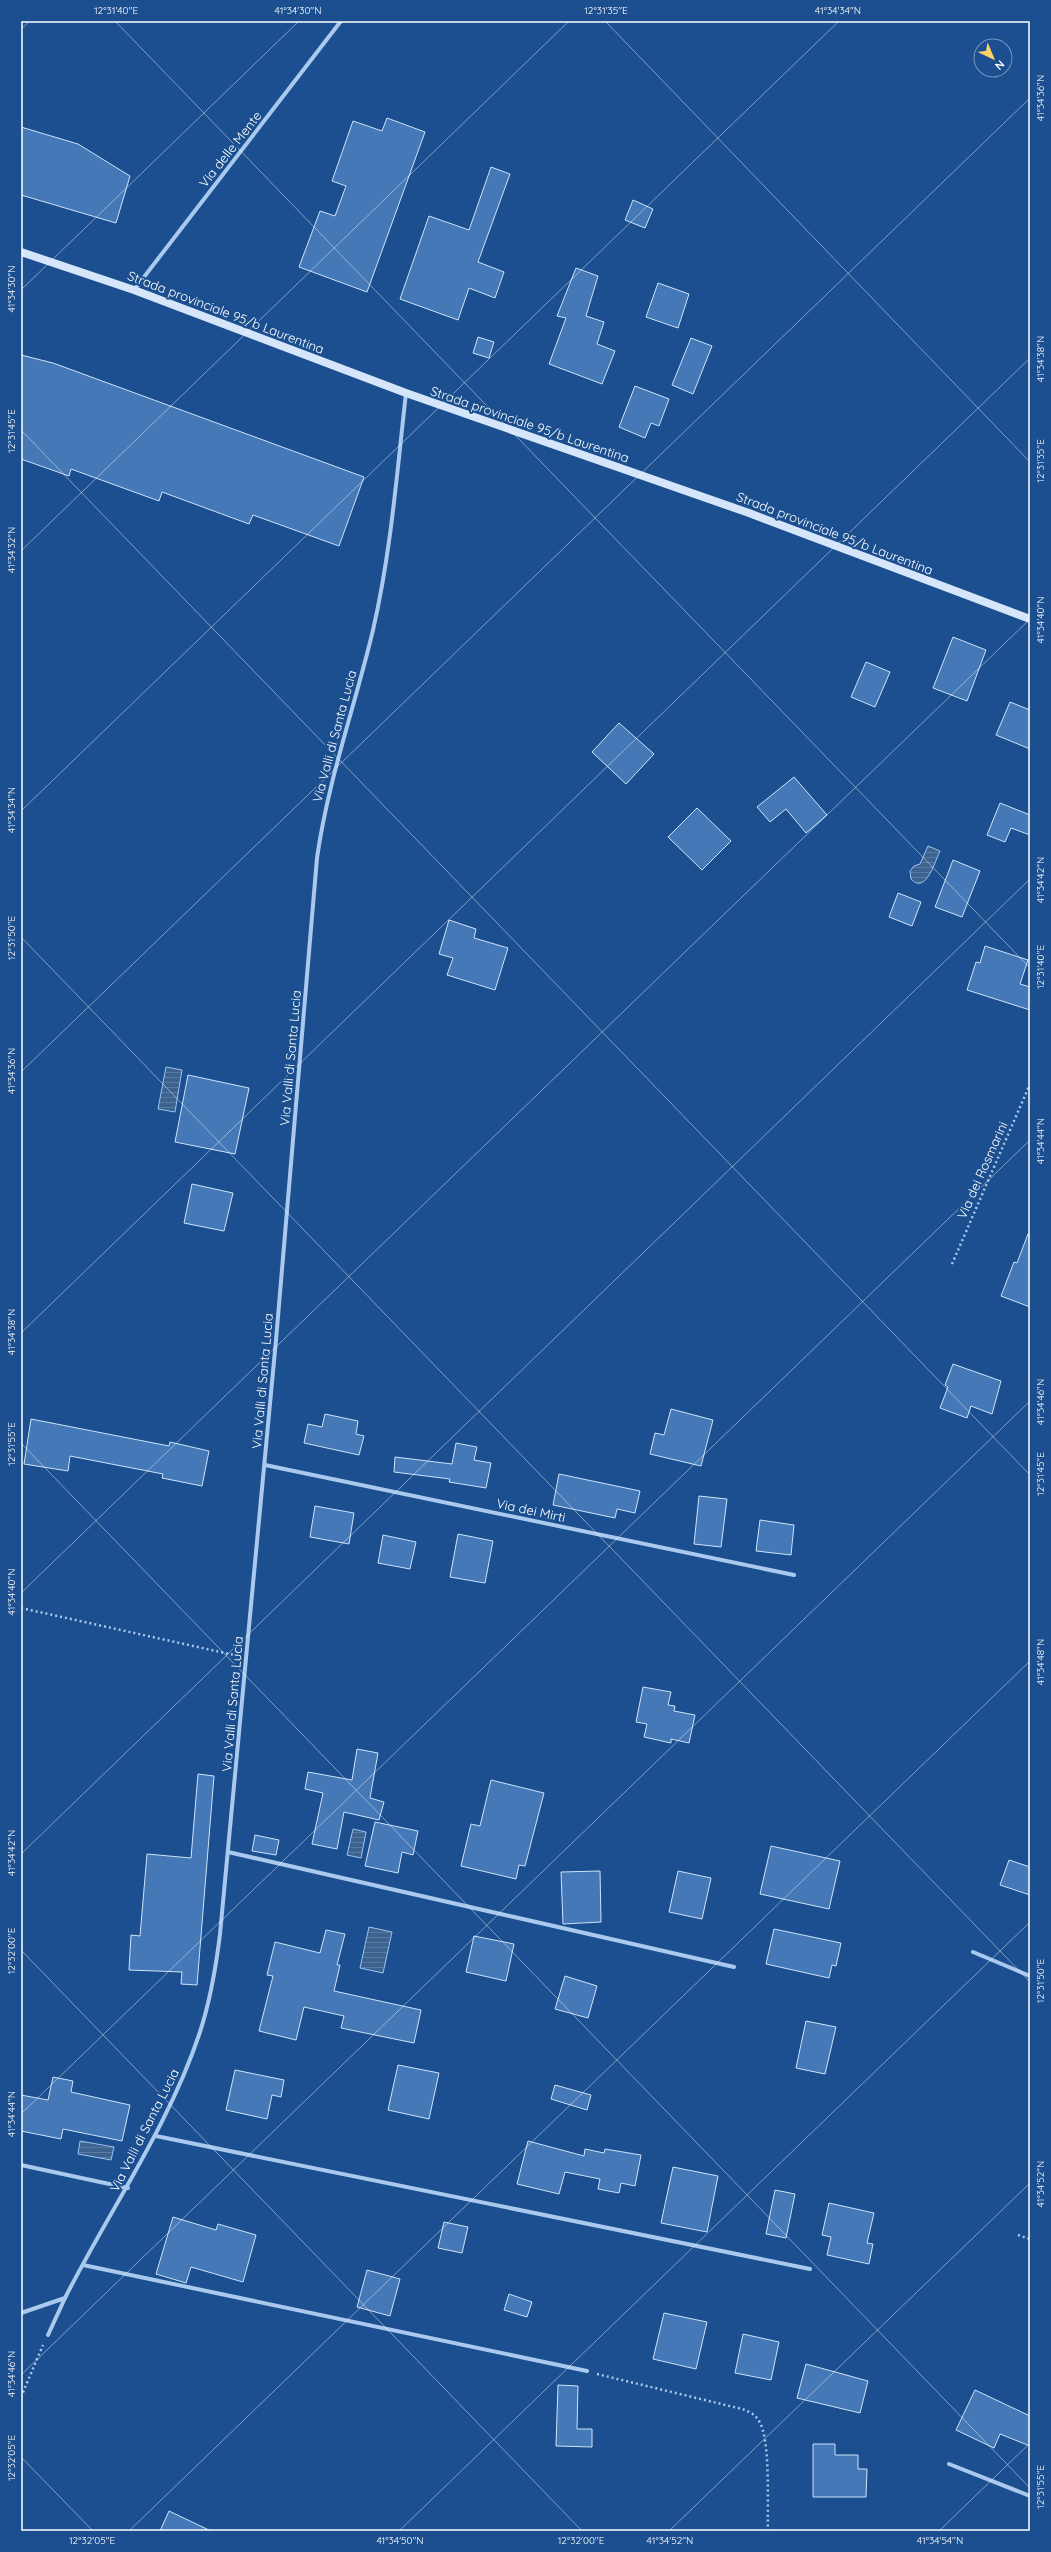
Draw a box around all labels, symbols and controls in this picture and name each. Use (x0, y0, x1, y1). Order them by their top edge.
text: 12°31'40"E (94, 4, 138, 17)
text: 41°34'30"N (275, 4, 321, 17)
text: 12°31'35"E (584, 4, 628, 17)
text: 41°34'34"N (815, 4, 861, 17)
north arrow (973, 38, 1013, 78)
text: N (992, 57, 1008, 73)
text: 41°34'36"N (1034, 75, 1047, 121)
street label: Via delle Mente (195, 108, 265, 190)
text: 41°34'30"N (5, 266, 18, 312)
street label: Strada provinciale 95/b Laurentina (125, 267, 327, 357)
text: 41°34'38"N (1034, 336, 1047, 382)
street label: Strada provinciale 95/b Laurentina (428, 382, 632, 466)
text: 12°31'45"E (5, 409, 18, 453)
text: 12°31'35"E (1034, 439, 1047, 483)
street label: Strada provinciale 95/b Laurentina (734, 488, 936, 578)
text: 41°34'32"N (5, 527, 18, 573)
text: 41°34'40"N (1034, 597, 1047, 644)
street label: Via Valli di Santa Lucia (309, 668, 359, 804)
text: 41°34'34"N (5, 787, 18, 833)
text: 41°34'42"N (1034, 857, 1047, 903)
text: 12°31'50"E (5, 916, 18, 960)
text: 12°31'40"E (1034, 945, 1047, 989)
street label: Via Valli di Santa Lucia (276, 990, 304, 1126)
text: 41°34'36"N (5, 1048, 18, 1094)
text: 41°34'44"N (1034, 1118, 1047, 1164)
street label: Via dei Rosmarini (953, 1119, 1011, 1221)
text: 41°34'38"N (5, 1309, 18, 1355)
street label: Via Valli di Santa Lucia (248, 1313, 276, 1449)
text: 41°34'46"N (1034, 1379, 1047, 1425)
text: 12°31'55"E (5, 1422, 18, 1466)
text: 12°31'45"E (1034, 1452, 1047, 1496)
street label: Via dei Mirti (495, 1495, 567, 1525)
text: 41°34'40"N (5, 1569, 18, 1616)
street label: Via Valli di Santa Lucia (218, 1636, 246, 1772)
text: 41°34'48"N (1034, 1639, 1047, 1685)
text: 41°34'42"N (5, 1830, 18, 1876)
text: 12°32'00"E (5, 1927, 18, 1974)
text: 12°31'50"E (1034, 1959, 1047, 2003)
street label: Via Valli di Santa Lucia (106, 2066, 182, 2194)
text: 41°34'44"N (5, 2091, 18, 2137)
text: 41°34'52"N (1034, 2161, 1047, 2207)
text: 41°34'46"N (5, 2351, 18, 2397)
text: 12°32'05"E (5, 2435, 18, 2481)
text: 12°31'55"E (1034, 2465, 1047, 2509)
text: 12°32'05"E (69, 2534, 115, 2547)
text: 41°34'50"N (376, 2534, 424, 2547)
text: 12°32'00"E (558, 2534, 605, 2547)
text: 41°34'52"N (647, 2534, 693, 2547)
text: 41°34'54"N (917, 2534, 963, 2547)

